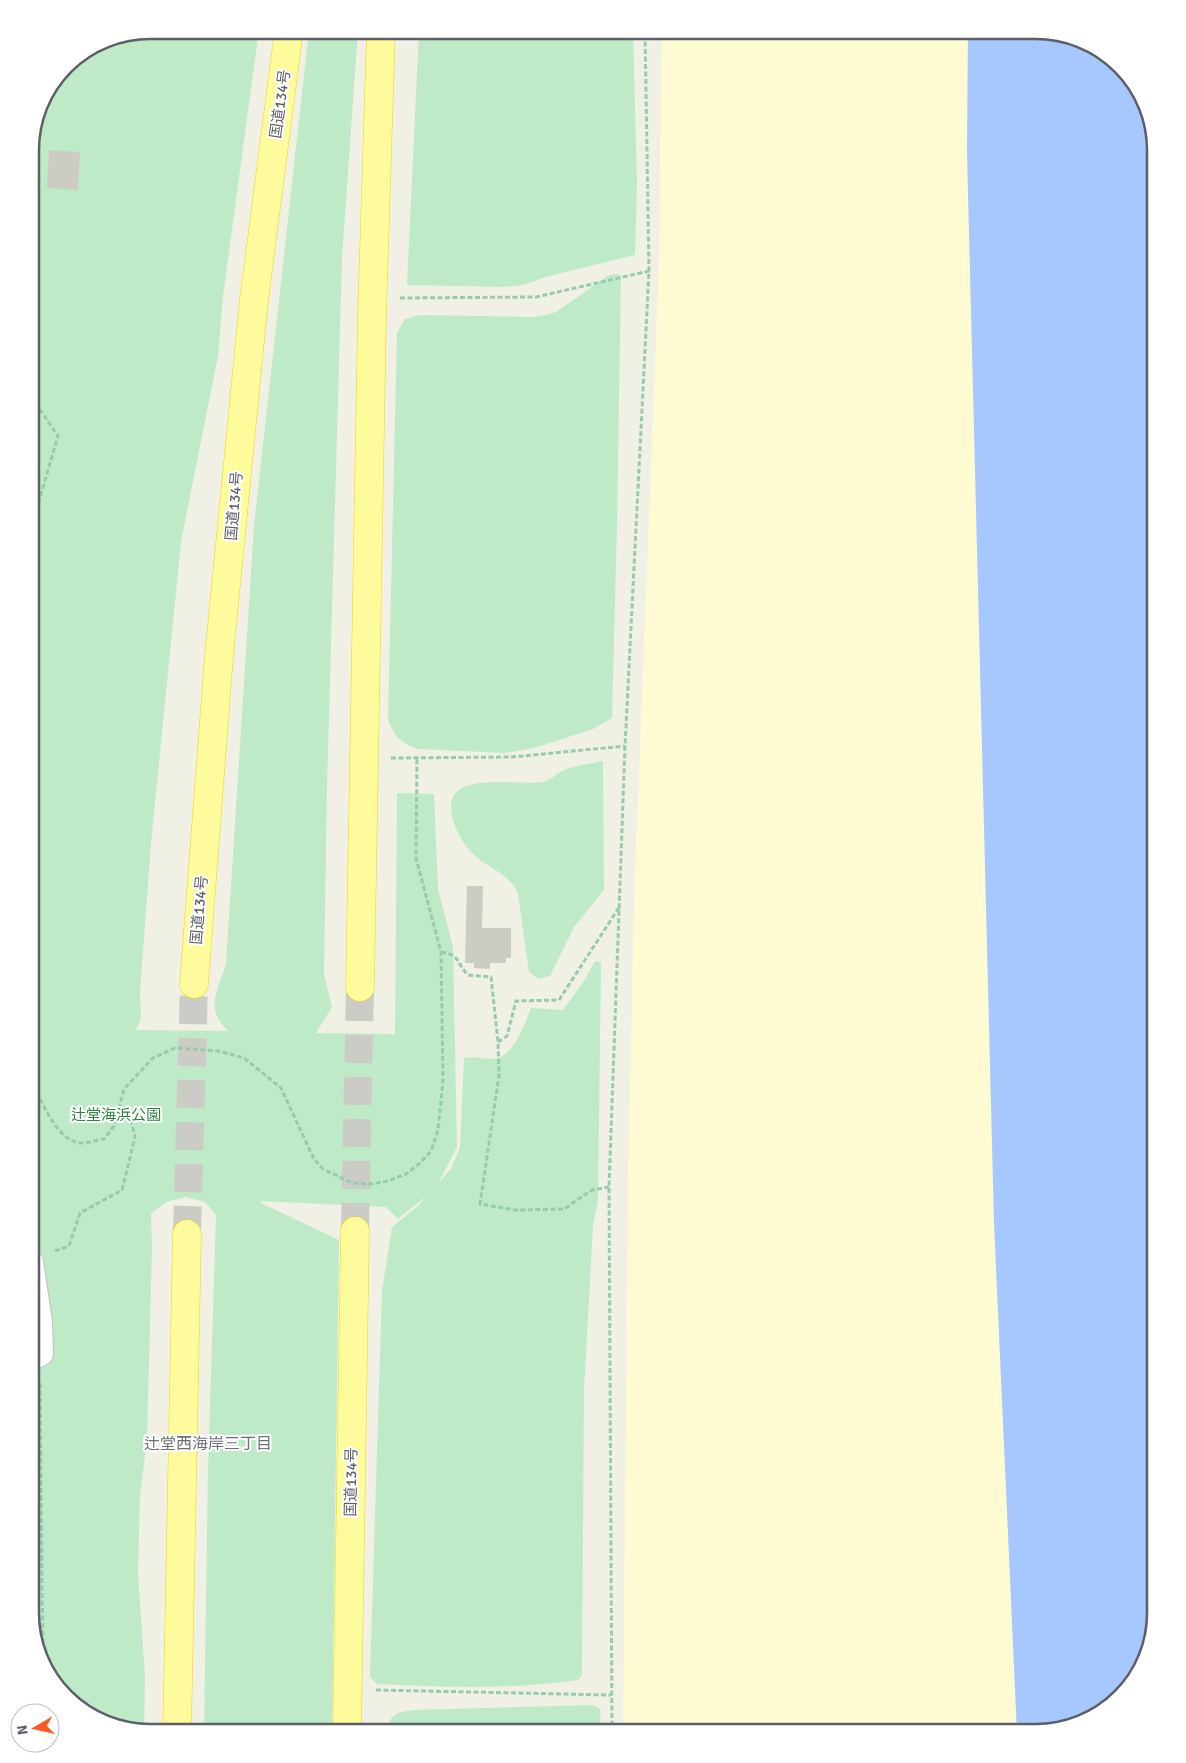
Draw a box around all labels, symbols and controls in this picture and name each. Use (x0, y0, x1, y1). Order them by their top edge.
street label: 国道134号 (266, 68, 294, 140)
street label: 国道134号 (222, 471, 246, 541)
street label: 国道134号 (187, 875, 211, 945)
park label: 辻堂海浜公園 (71, 1106, 161, 1124)
district label: 辻堂西海岸三丁目 (144, 1434, 272, 1454)
street label: 国道134号 (341, 1447, 361, 1517)
north arrow (10, 1703, 60, 1753)
text: N (13, 1724, 32, 1736)

